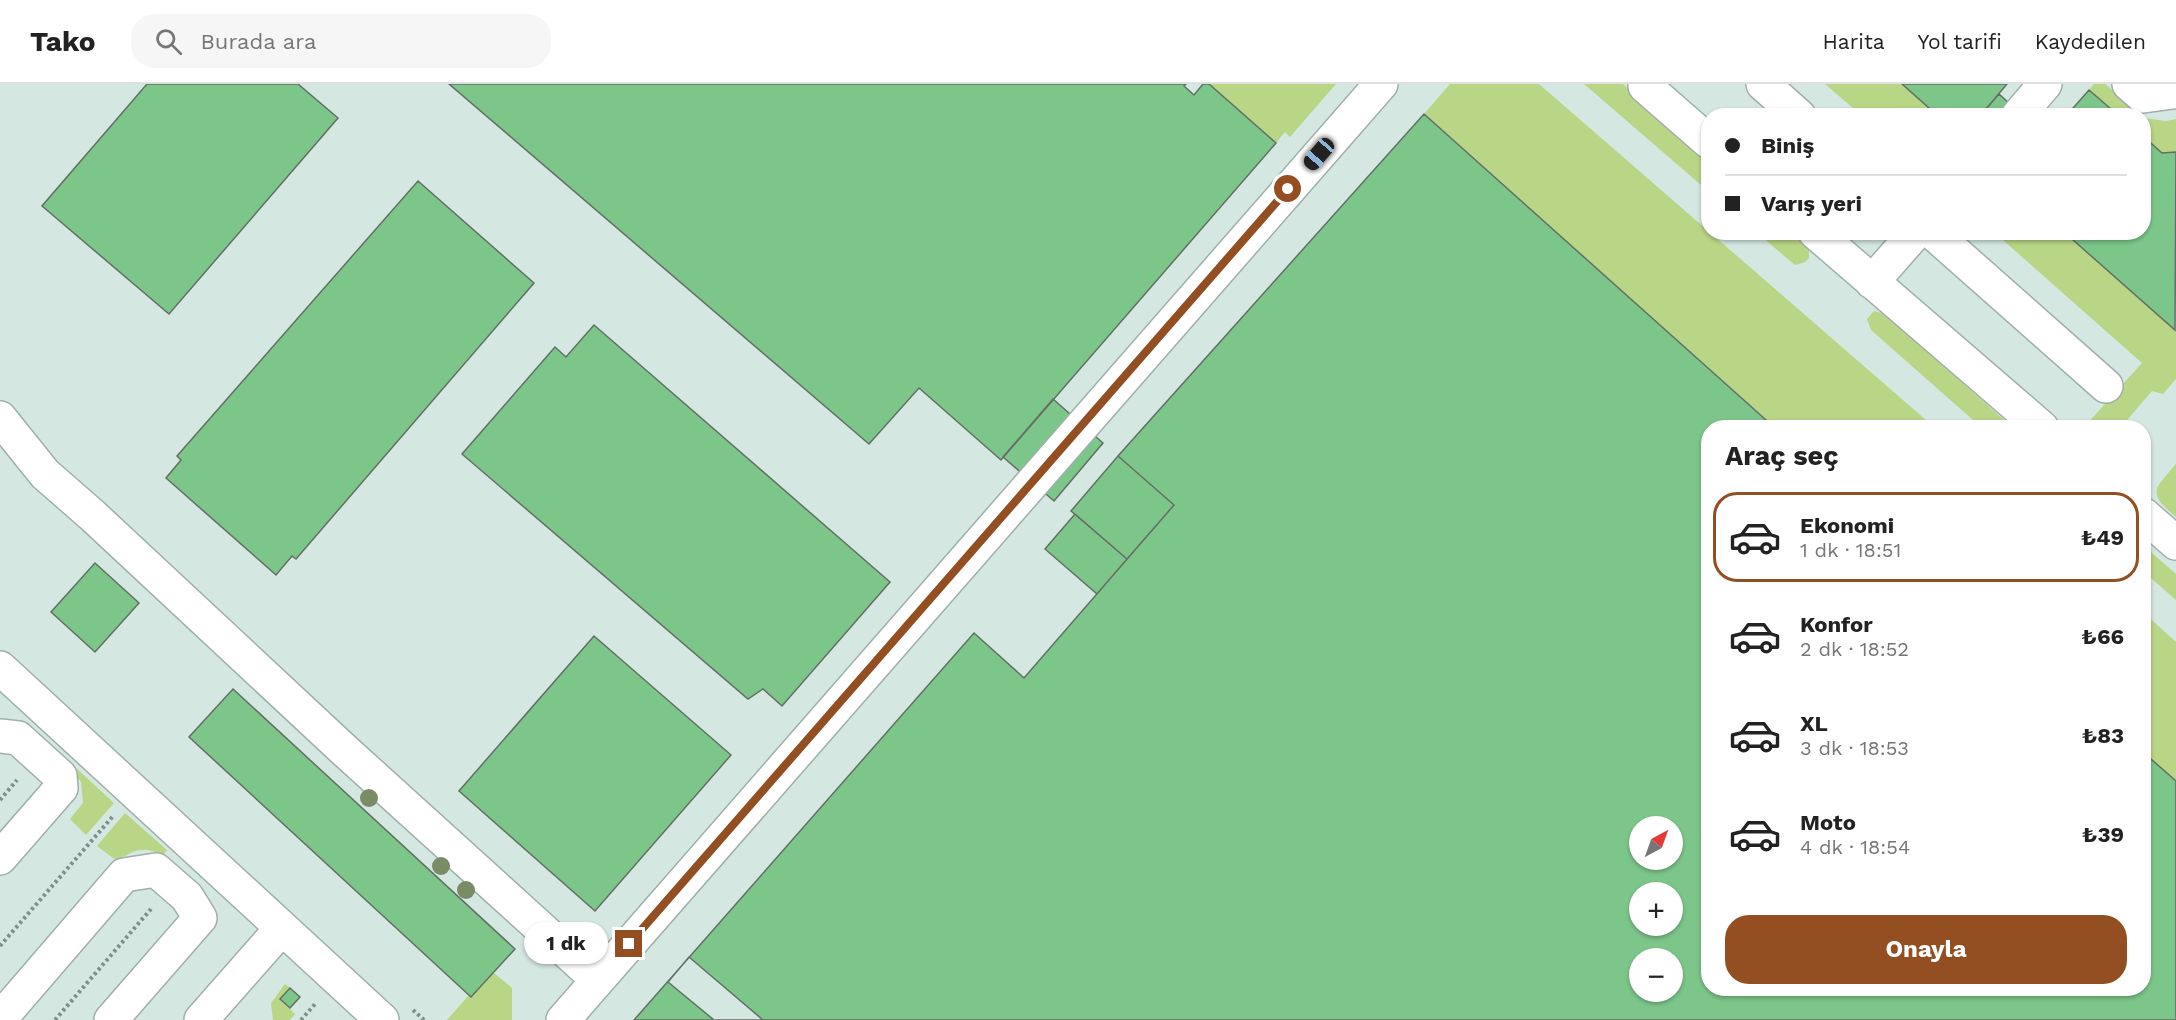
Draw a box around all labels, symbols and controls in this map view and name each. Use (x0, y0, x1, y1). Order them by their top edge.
search box (131, 14, 551, 68)
text: Tako (30, 25, 95, 58)
icon: search (152, 25, 185, 58)
text: Burada ara (200, 29, 316, 54)
text: Harita (1823, 29, 1885, 54)
text: Yol tarifi (1918, 29, 2002, 54)
text: Kaydedilen (2035, 29, 2146, 54)
text: Biniş (1761, 133, 1814, 158)
car (1300, 135, 1338, 173)
route start (1274, 175, 1301, 202)
text: Varış yeri (1761, 191, 1862, 216)
text: Araç seç (1725, 440, 1839, 472)
icon: car (1728, 510, 1782, 564)
text: Ekonomi (1800, 513, 1894, 538)
text: ₺49 (2081, 525, 2124, 550)
text: 1 dk · 18:51 (1800, 538, 1901, 562)
icon: car (1728, 609, 1782, 663)
text: Konfor (1800, 612, 1873, 637)
text: ₺66 (2081, 624, 2124, 649)
text: 2 dk · 18:52 (1800, 637, 1909, 661)
icon: car (1728, 708, 1782, 762)
text: XL (1800, 711, 1828, 736)
text: ₺83 (2082, 723, 2124, 748)
text: 3 dk · 18:53 (1800, 736, 1909, 760)
icon: car (1728, 807, 1782, 861)
text: Moto (1800, 810, 1856, 835)
north arrow (1629, 816, 1683, 870)
map controls (1629, 816, 1683, 1002)
text: ₺39 (2082, 822, 2124, 847)
text: 4 dk · 18:54 (1800, 835, 1910, 859)
button: + (1629, 882, 1683, 936)
button: Onayla (1725, 915, 2127, 984)
callout: 1 dk (524, 923, 608, 965)
route end (615, 930, 642, 957)
text: 1 dk (546, 931, 586, 955)
button: − (1629, 948, 1683, 1002)

